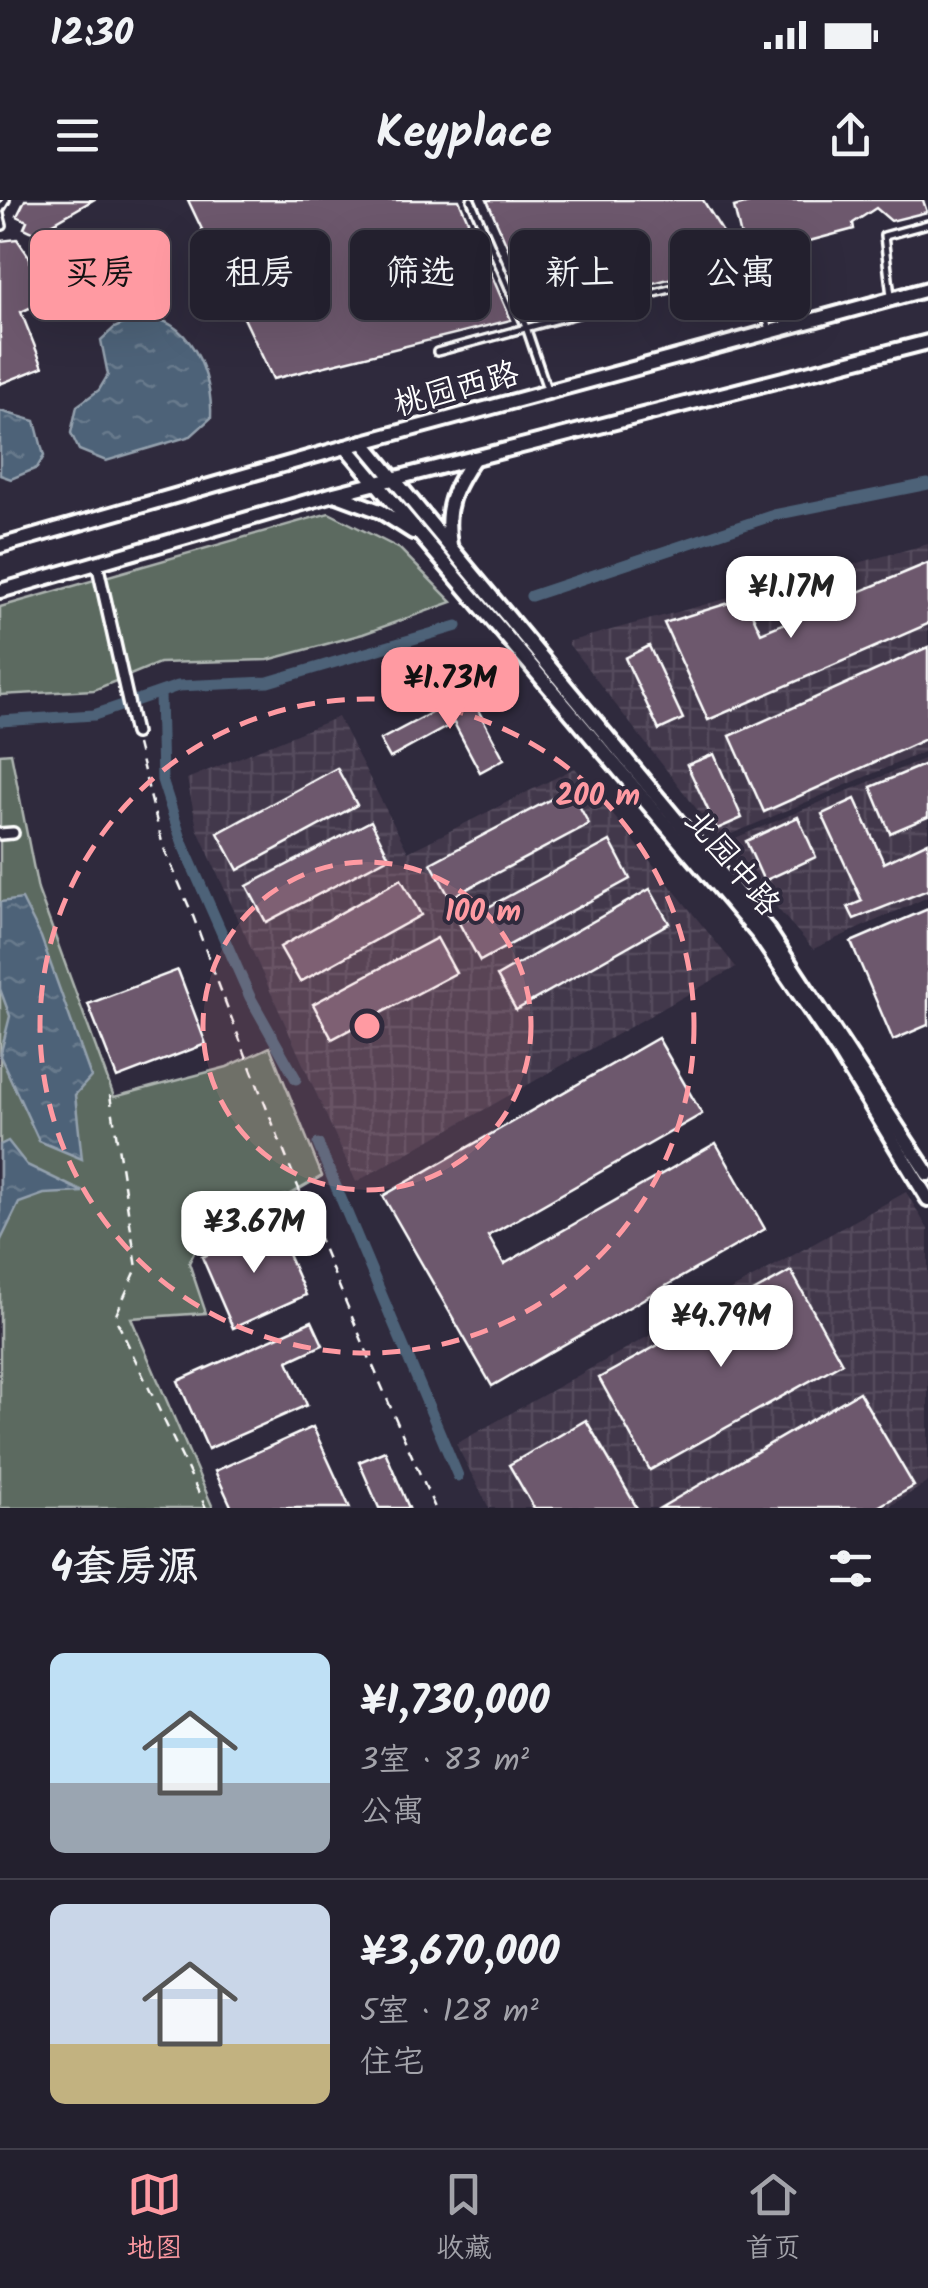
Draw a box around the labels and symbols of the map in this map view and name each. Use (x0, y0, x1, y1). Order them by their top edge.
street label: 桃园西路 (388, 349, 525, 432)
pin: ¥1.17M (710, 556, 872, 641)
pin: ¥1.73M (369, 647, 531, 732)
text: 200 m (556, 773, 640, 821)
street label: 北园中路 (670, 798, 792, 929)
text: 100 m (445, 889, 521, 937)
centre of rings (349, 1008, 385, 1044)
pin: ¥3.67M (173, 1191, 335, 1276)
pin: ¥4.79M (640, 1285, 802, 1370)

